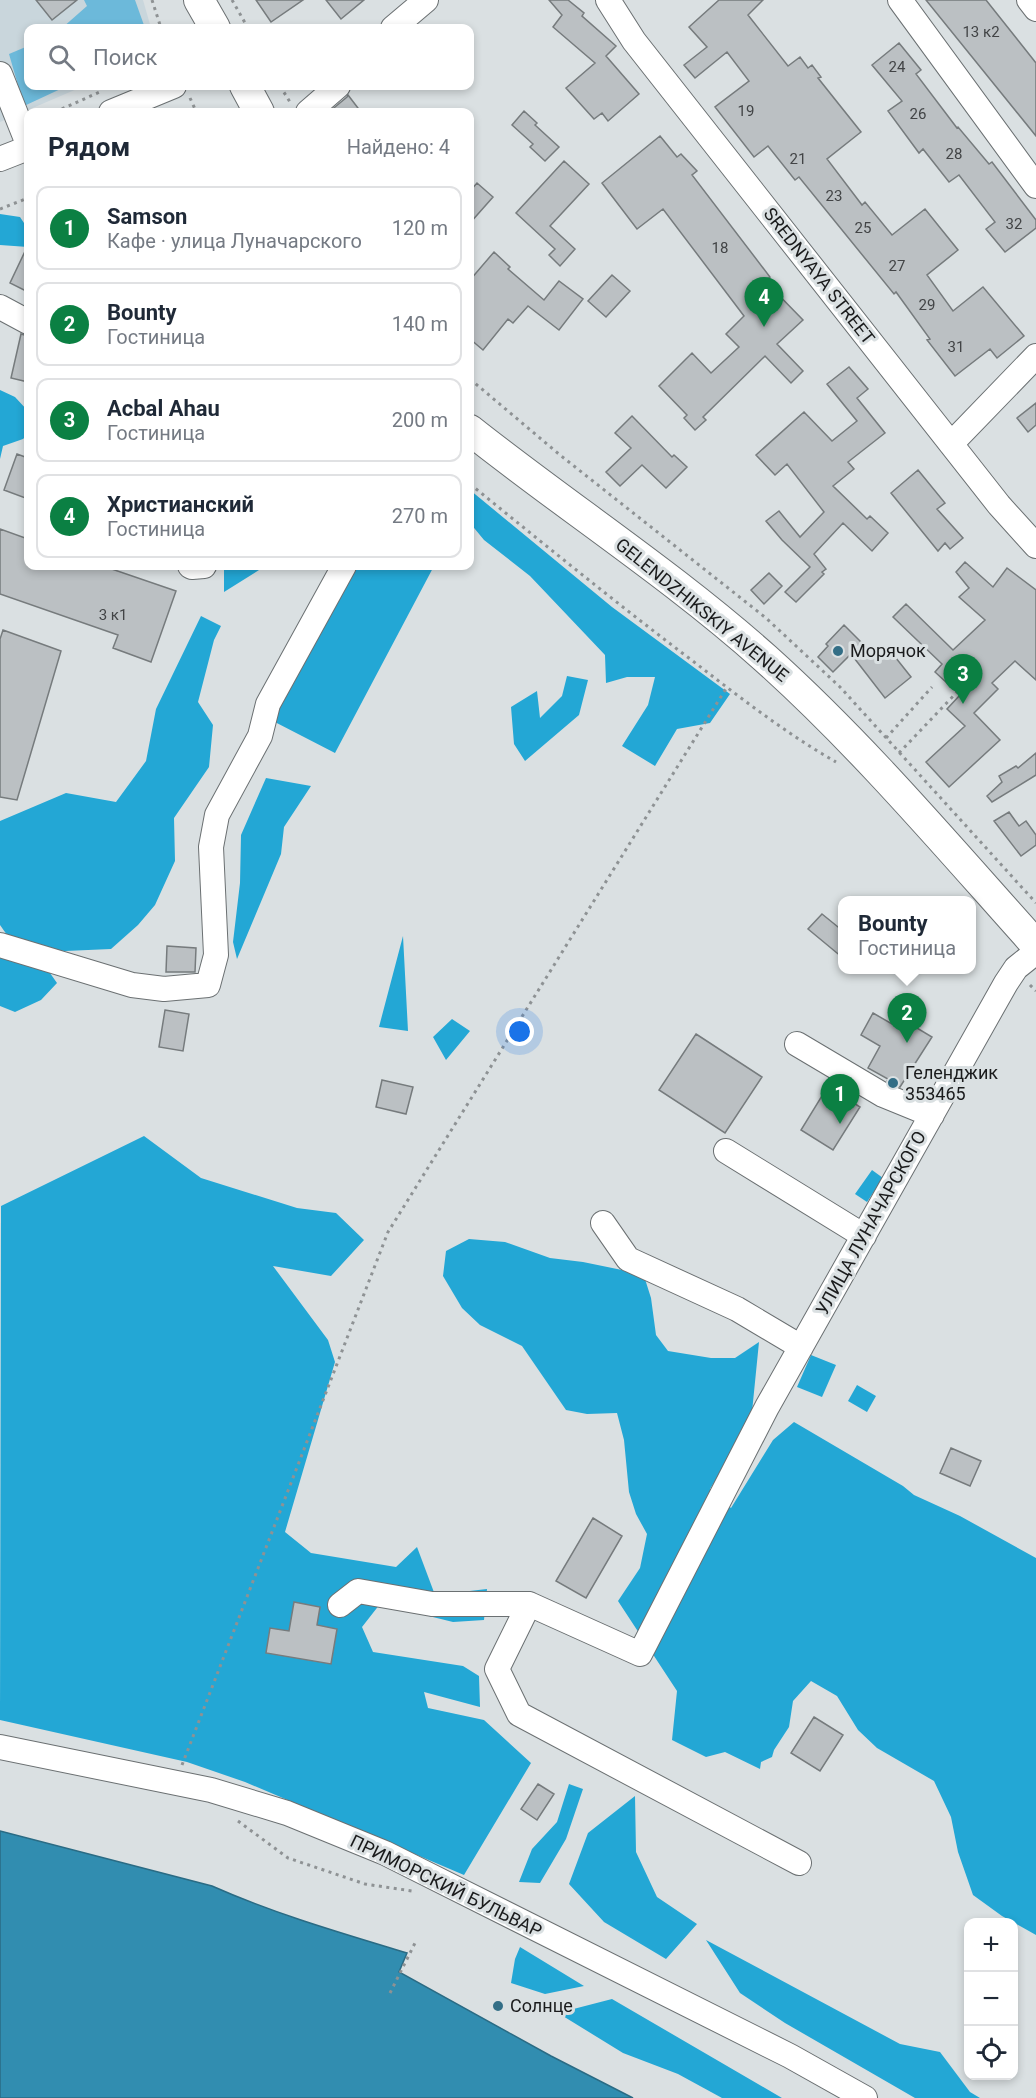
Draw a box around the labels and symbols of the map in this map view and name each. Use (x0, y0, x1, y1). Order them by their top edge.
house number: 13 к2 (962, 23, 1000, 41)
house number: 24 (889, 58, 906, 76)
house number: 19 (738, 102, 754, 120)
house number: 26 (910, 105, 926, 123)
house number: 28 (946, 145, 962, 163)
house number: 21 (790, 150, 806, 168)
house number: 23 (826, 187, 842, 205)
street label: SREDNYAYA STREET (760, 203, 879, 348)
house number: 32 (1006, 215, 1022, 233)
house number: 25 (855, 219, 871, 237)
house number: 18 (712, 239, 728, 257)
house number: 27 (889, 257, 905, 275)
pin: 4 (744, 278, 783, 327)
house number: 29 (919, 296, 935, 314)
house number: 31 (948, 338, 964, 356)
street label: GELENDZHIKSKIY AVENUE (612, 533, 793, 686)
house number: 3 к1 (99, 606, 127, 624)
place label: Морячок (850, 640, 926, 661)
marker: Морячок (831, 644, 845, 658)
pin: 3 (944, 654, 982, 704)
pin: 2 (888, 994, 926, 1043)
your location (505, 1017, 534, 1046)
place label: Геленджик 353465 (905, 1062, 998, 1104)
pin: 1 (820, 1074, 860, 1124)
marker: Геленджик 353465 (886, 1076, 900, 1090)
street label: УЛИЦА ЛУНАЧАРСКОГО (811, 1127, 930, 1318)
street label: ПРИМОРСКИЙ БУЛЬВАР (347, 1830, 545, 1941)
place label: Солнце (510, 1995, 573, 2016)
marker: Солнце (491, 1999, 505, 2013)

